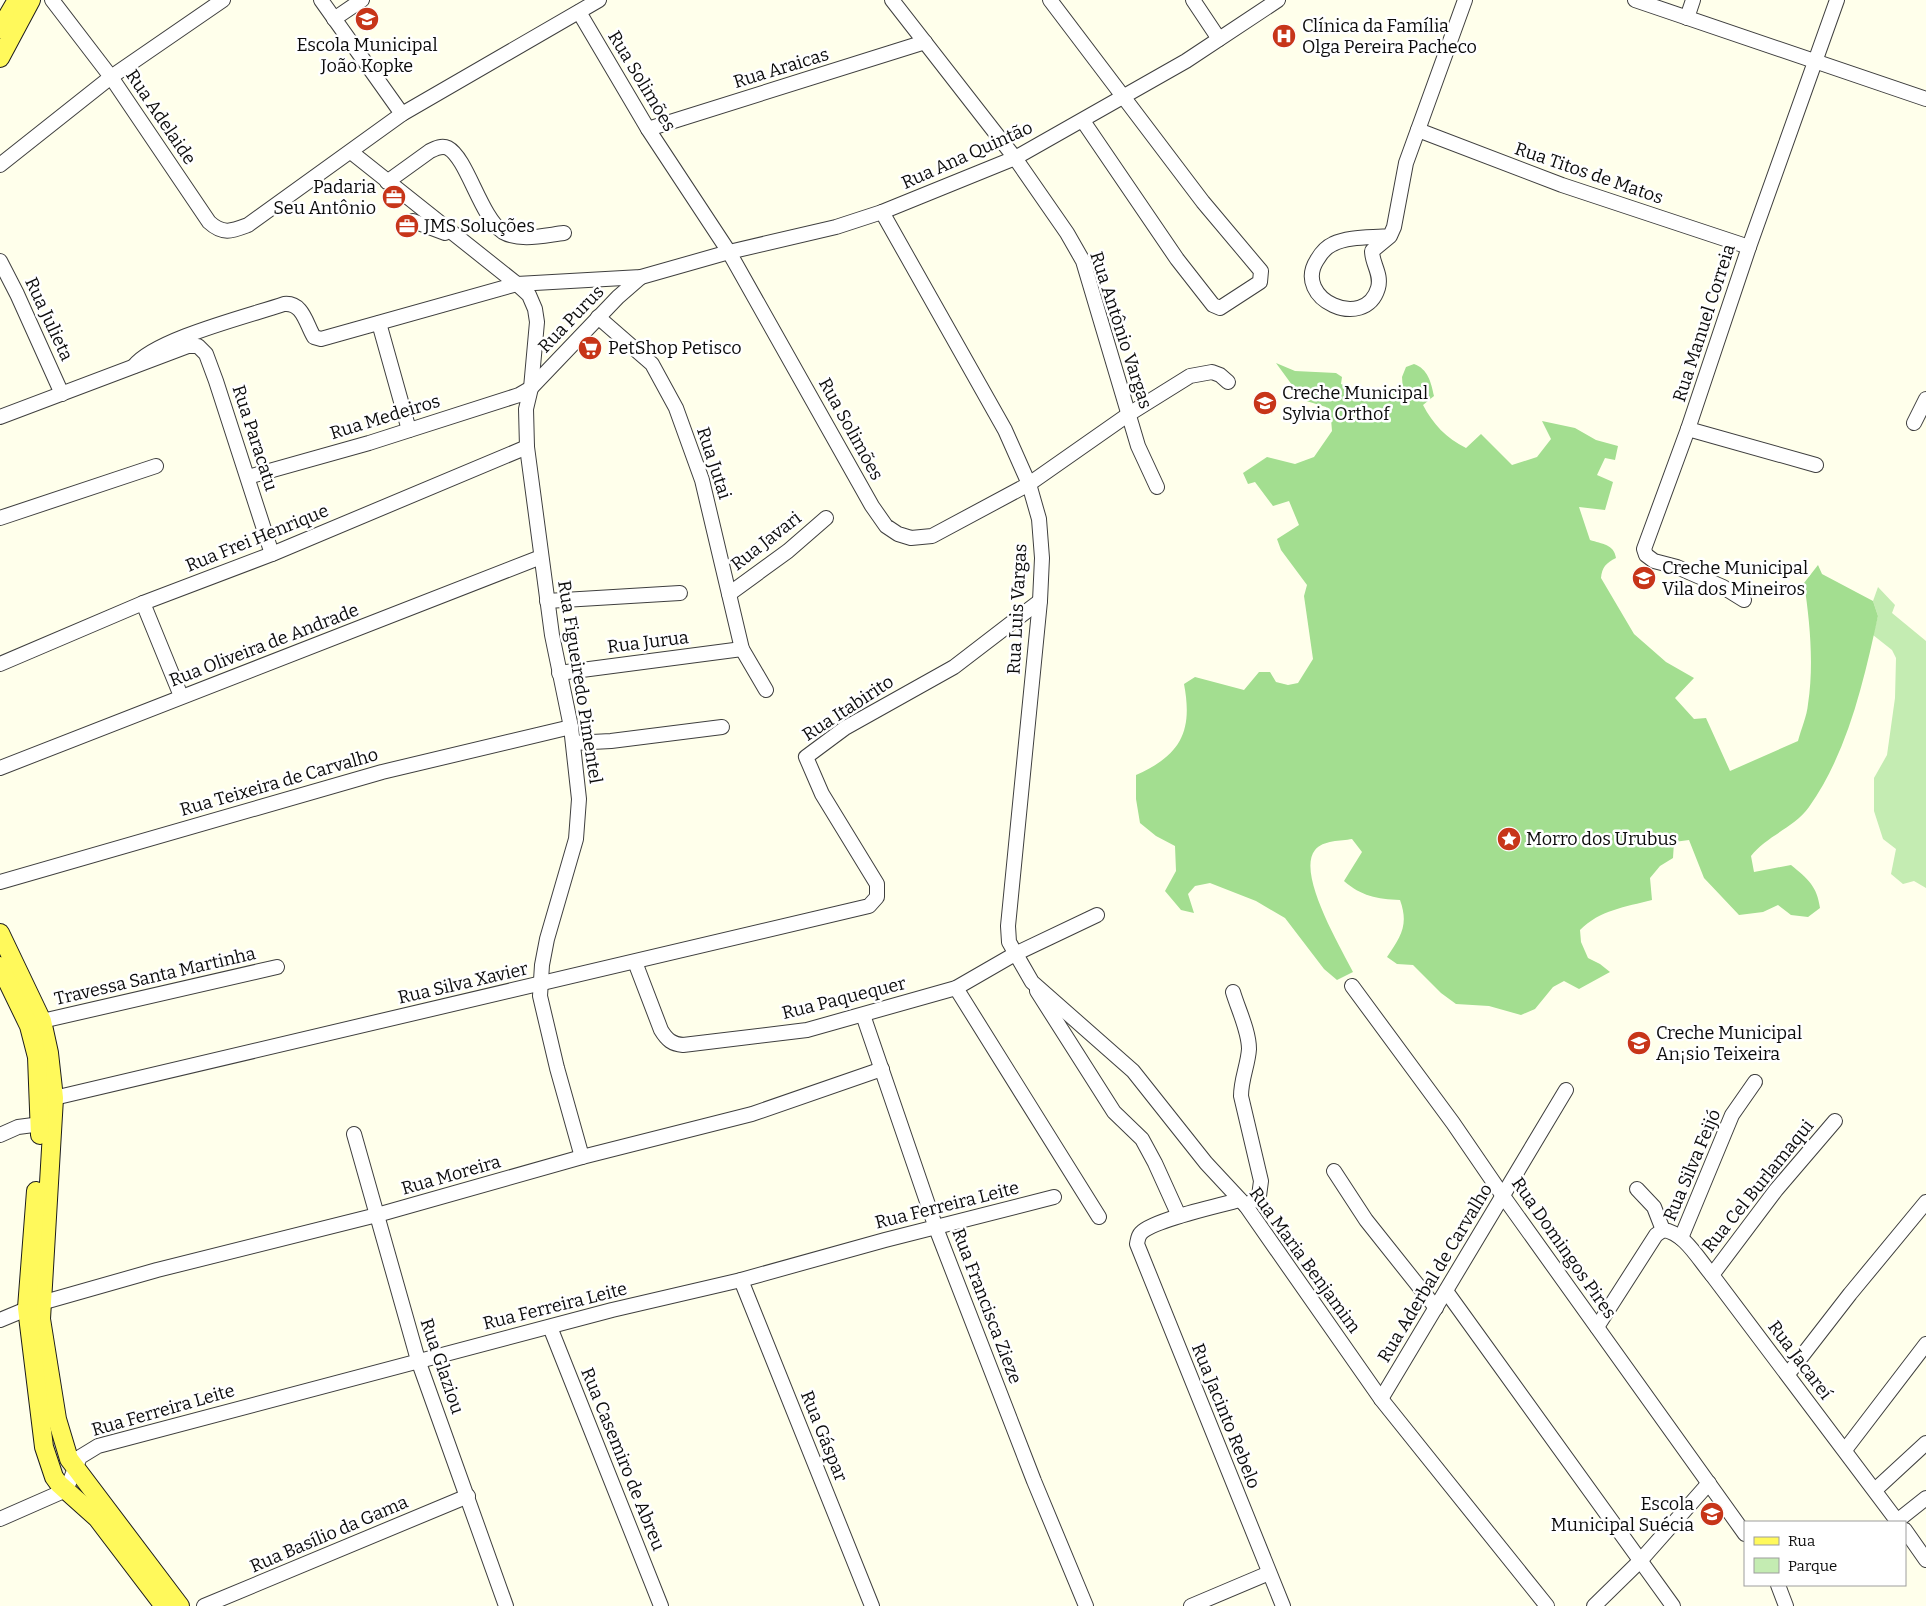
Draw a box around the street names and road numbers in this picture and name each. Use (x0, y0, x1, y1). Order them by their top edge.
street label: Rua Solimões (603, 27, 681, 135)
street label: Rua Araicas (731, 43, 831, 93)
street label: Rua Adelaide (121, 65, 201, 169)
street label: Rua Ana Quintão (898, 116, 1036, 194)
street label: Rua Titos de Matos (1512, 137, 1666, 209)
street label: Rua Manuel Correia (1668, 241, 1740, 405)
street label: Rua Antônio Vargas (1085, 249, 1157, 411)
street label: Rua Julieta (20, 274, 78, 364)
street label: Rua Purus (533, 281, 609, 357)
street label: Rua Solimões (814, 374, 888, 484)
street label: Rua Paracatu (228, 382, 282, 494)
street label: Rua Medeiros (327, 390, 443, 444)
street label: Rua Jutai (692, 424, 736, 502)
street label: Rua Frei Henrique (182, 499, 332, 577)
street label: Rua Javari (726, 507, 806, 575)
street label: Rua Luis Vargas (1003, 543, 1031, 675)
street label: Rua Figueiredo Pimentel (553, 579, 607, 785)
street label: Rua Oliveira de Andrade (166, 599, 362, 691)
street label: Rua Jurua (606, 626, 690, 658)
street label: Rua Itabirito (798, 670, 898, 746)
street label: Rua Teixeira de Carvalho (177, 743, 381, 821)
street label: Travessa Santa Martinha (52, 942, 258, 1010)
street label: Rua Silva Xavier (396, 957, 530, 1009)
street label: Rua Paquequer (780, 972, 908, 1024)
street label: Rua Silva Feijó (1659, 1106, 1725, 1224)
street label: Rua Cel Burlamaqui (1698, 1115, 1818, 1257)
street label: Rua Moreira (399, 1150, 503, 1200)
street label: Rua Domingos Pires (1507, 1173, 1621, 1323)
street label: Rua Ferreira Leite (873, 1176, 1021, 1234)
street label: Rua Aderbal de Carvalho (1373, 1180, 1497, 1366)
street label: Rua Maria Benjamim (1245, 1183, 1365, 1337)
street label: Rua Francisca Zieze (947, 1225, 1027, 1387)
street label: Rua Ferreira Leite (481, 1277, 629, 1335)
street label: Rua Glaziou (415, 1315, 469, 1417)
street label: Rua Jacareí (1763, 1316, 1837, 1404)
street label: Rua Jacinto Rebelo (1187, 1340, 1265, 1492)
street label: Rua Casemiro de Abreu (576, 1364, 670, 1554)
street label: Rua Ferreira Leite (89, 1379, 237, 1441)
street label: Rua Gáspar (796, 1387, 852, 1485)
street label: Rua Basílio da Gama (247, 1491, 412, 1577)

